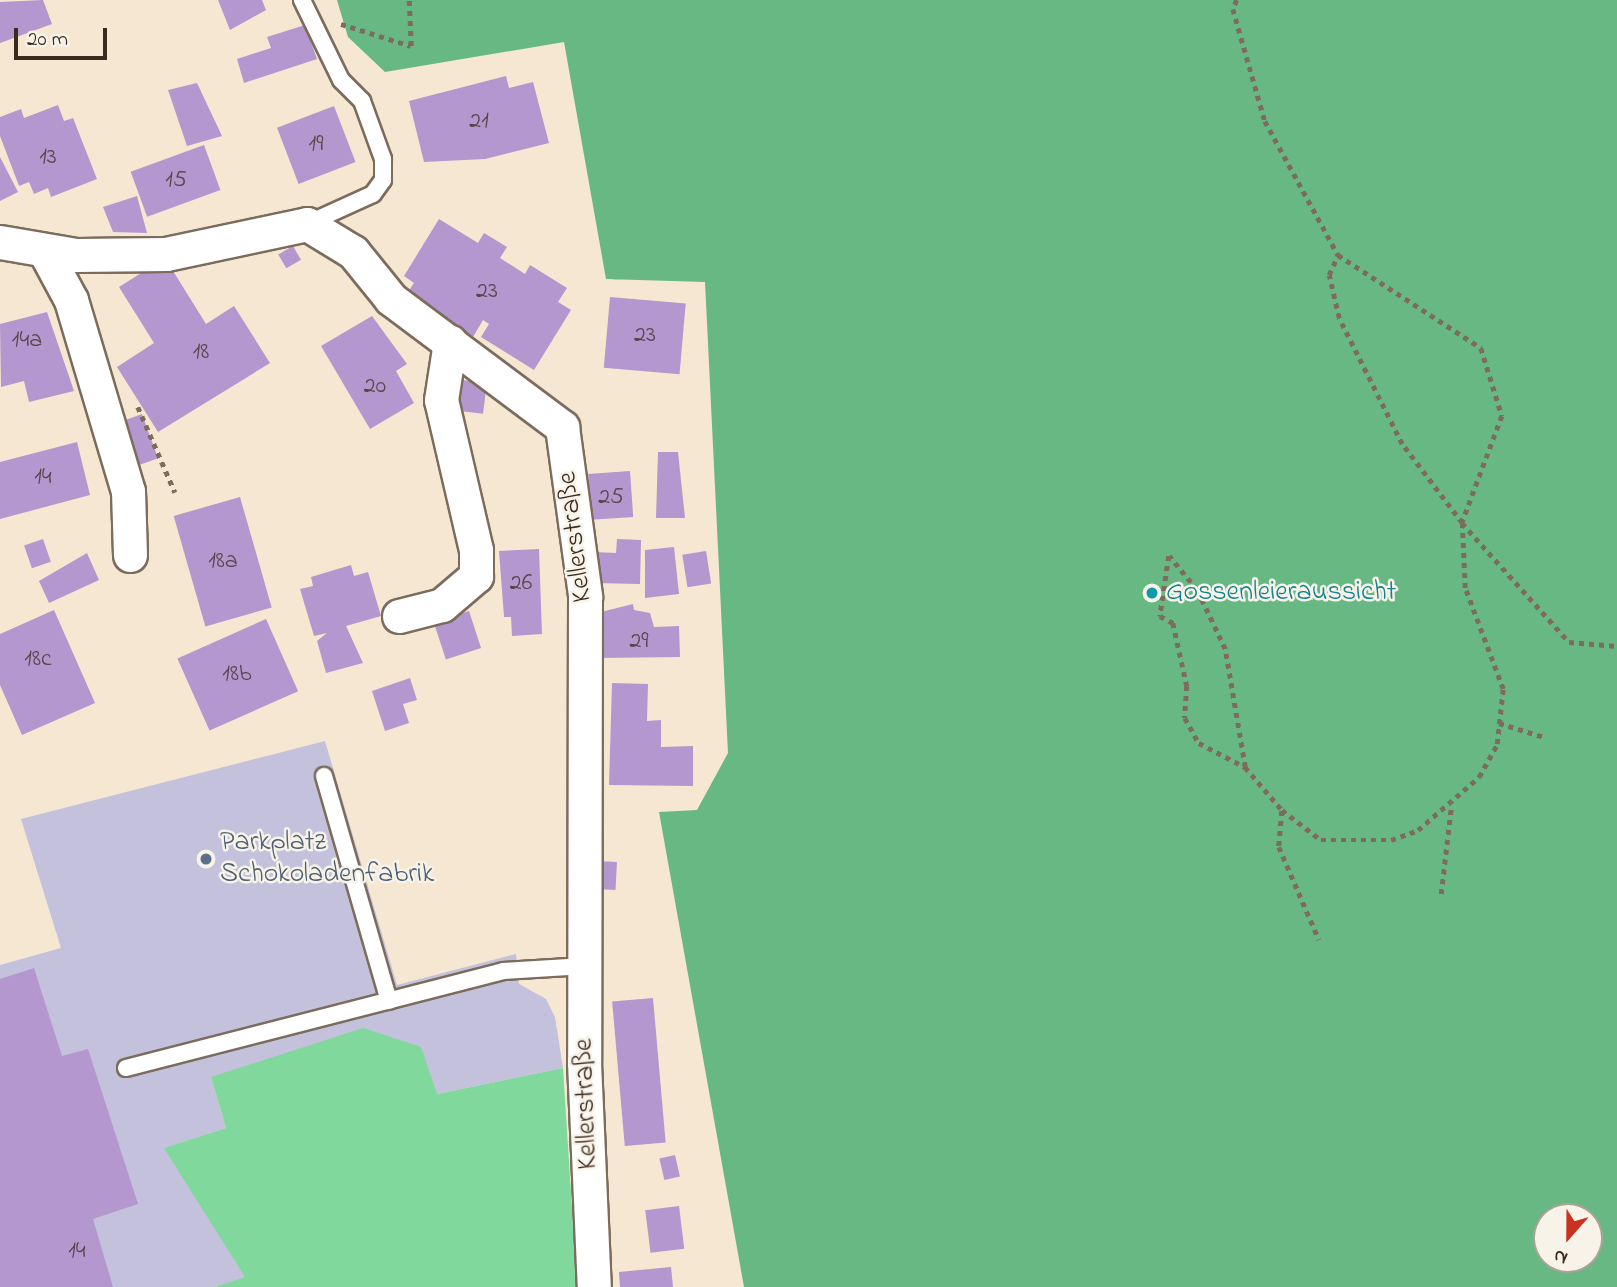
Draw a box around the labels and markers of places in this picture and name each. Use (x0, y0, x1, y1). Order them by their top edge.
place label: Gossenleieraussicht (1166, 576, 1396, 610)
marker: Gossenleieraussicht (1144, 585, 1160, 601)
place label: Parkplatz Schokoladenfabrik (220, 826, 434, 892)
marker: Parkplatz Schokoladenfabrik (198, 851, 214, 867)

